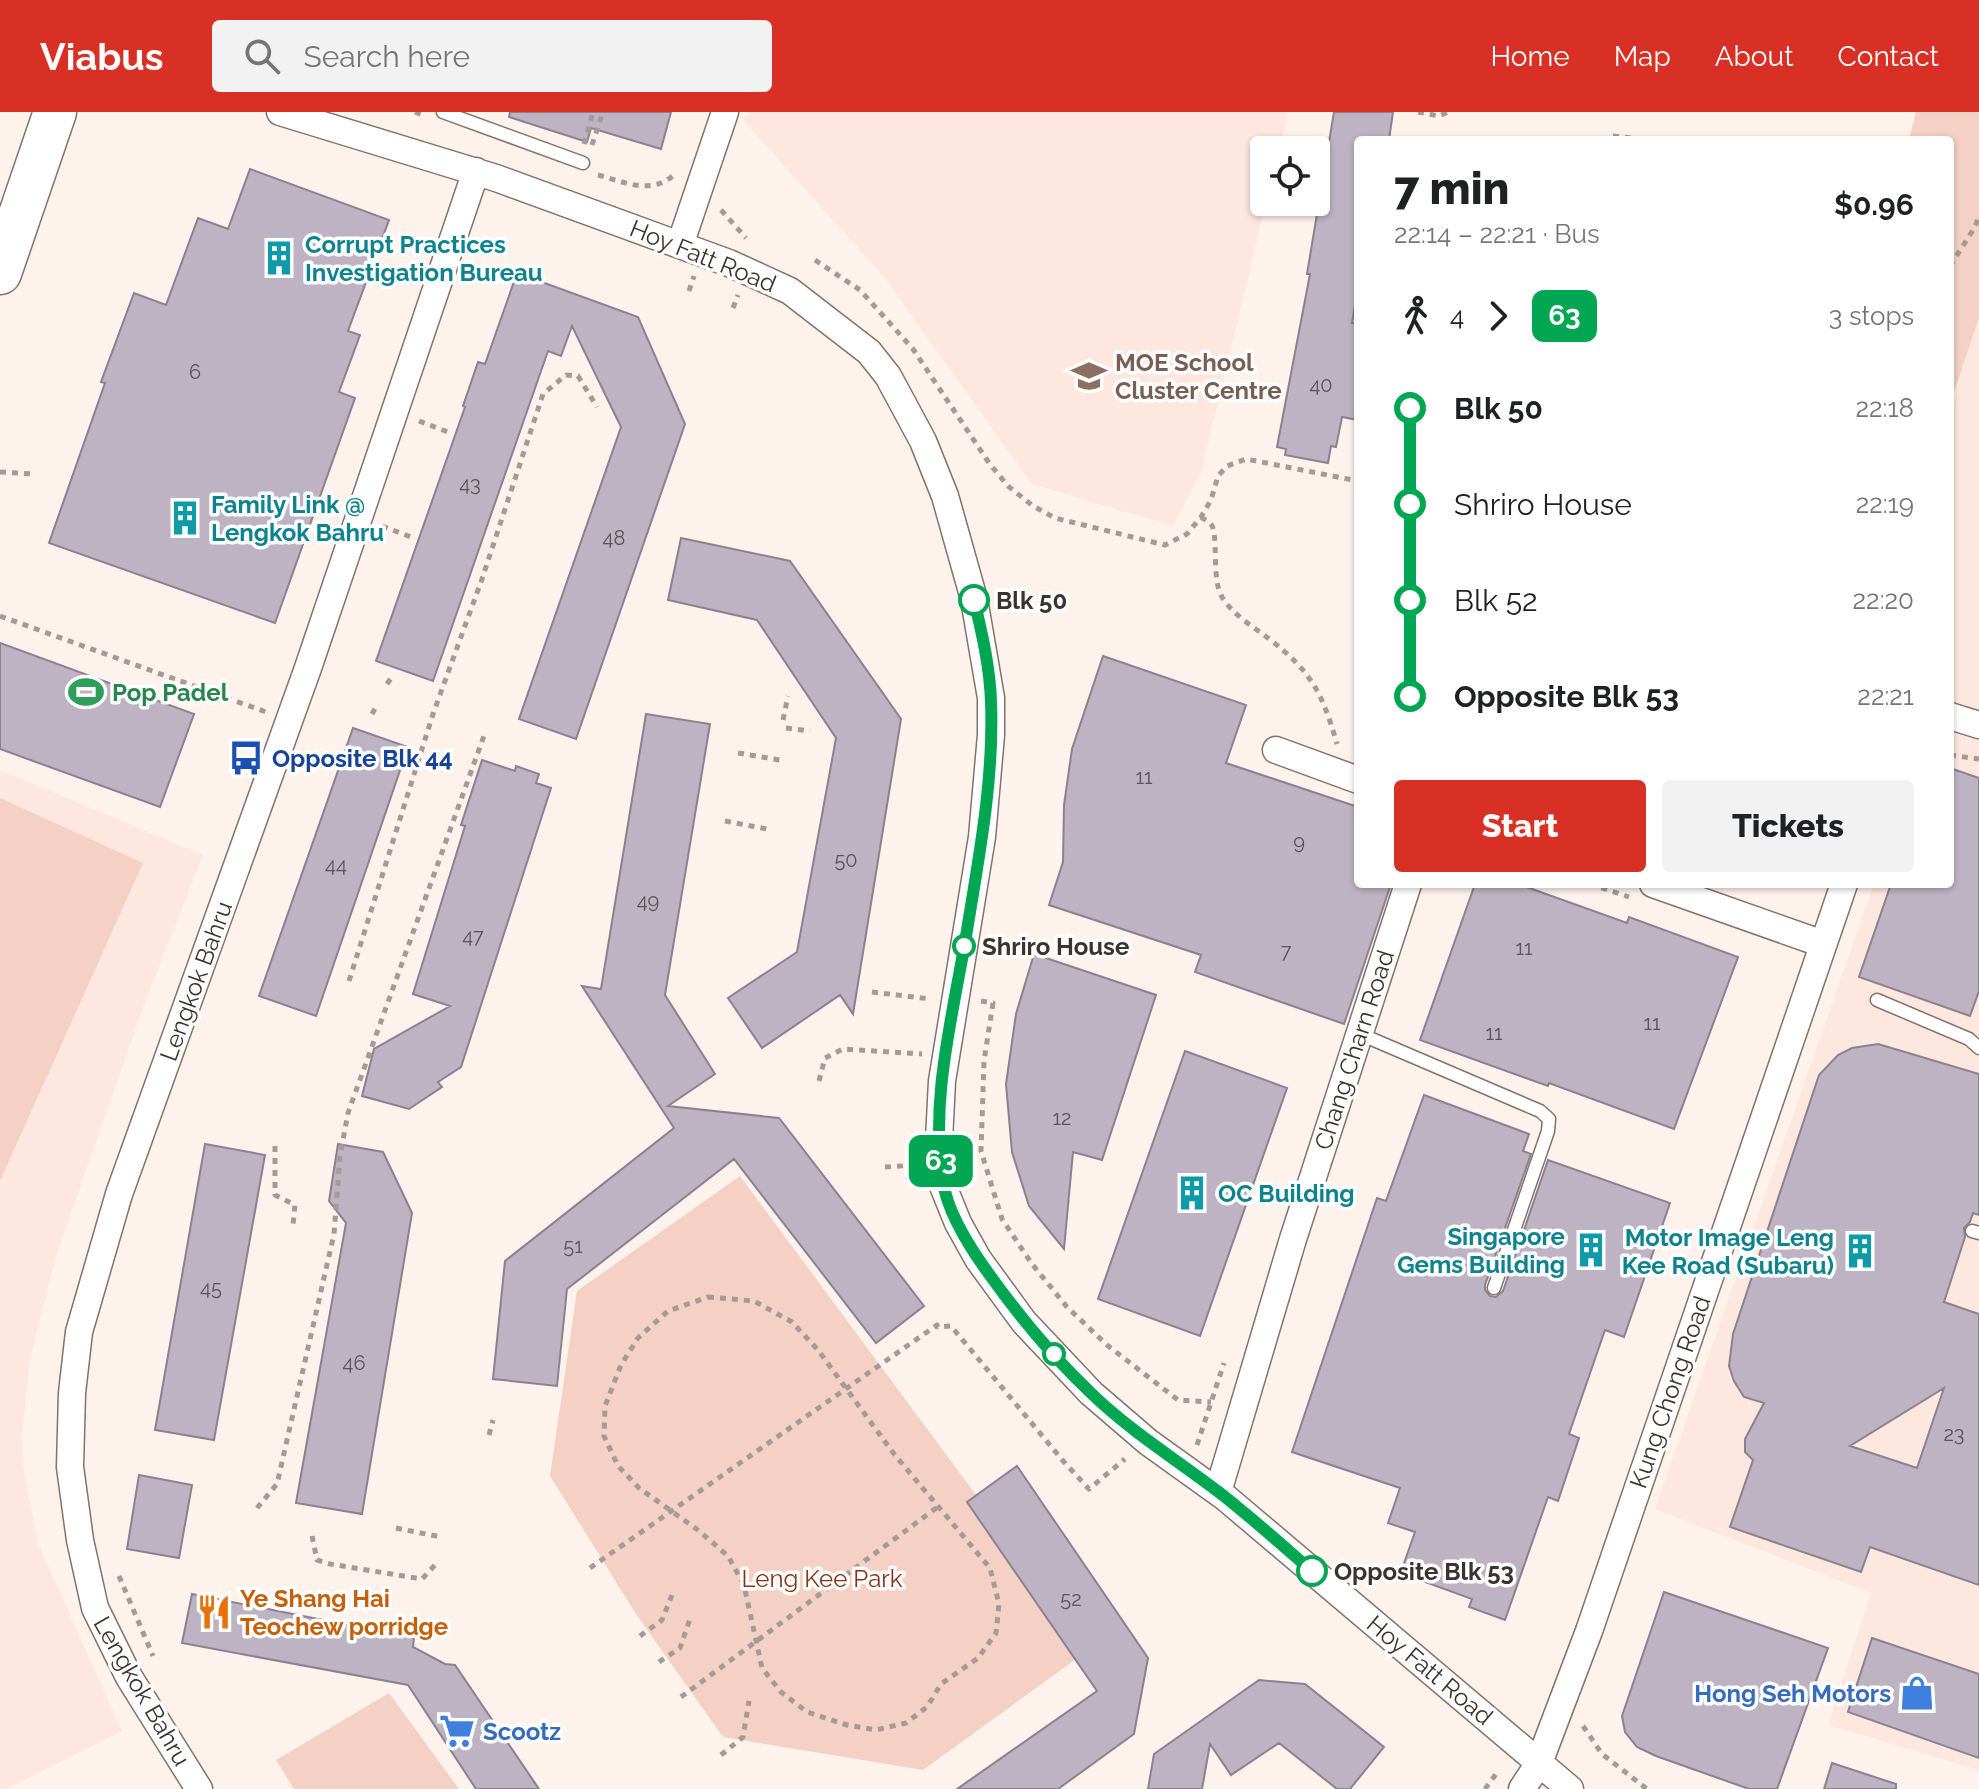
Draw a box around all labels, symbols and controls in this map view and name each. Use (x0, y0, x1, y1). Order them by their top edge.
search box (212, 20, 772, 92)
text: Viabus (40, 34, 164, 79)
icon: search (240, 34, 284, 78)
text: Search here (304, 39, 470, 74)
text: Home (1490, 40, 1570, 73)
text: Map (1614, 40, 1671, 73)
text: About (1715, 40, 1794, 73)
text: Contact (1838, 40, 1939, 73)
map controls (1250, 136, 1330, 216)
button: locate (1250, 136, 1330, 216)
text: 7 min (1394, 163, 1510, 214)
text: $0.96 (1834, 187, 1914, 222)
street label: Hoy Fatt Road (626, 213, 780, 299)
text: 22:14 – 22:21 · Bus (1394, 219, 1600, 249)
place label: Corrupt Practices Investigation Bureau (305, 230, 543, 287)
building icon: Corrupt Practices Investigation Bureau (260, 239, 298, 277)
icon: walk (1394, 294, 1438, 338)
icon: forward (1476, 294, 1520, 338)
text: 63 (1548, 299, 1581, 332)
text: 4 (1450, 301, 1464, 331)
text: 3 stops (1828, 301, 1914, 331)
place label: MOE School Cluster Centre (1115, 348, 1282, 405)
school or university icon: MOE School Cluster Centre (1070, 357, 1108, 395)
house number: 6 (189, 360, 201, 384)
house number: 40 (1309, 373, 1333, 397)
text: Blk 50 (1454, 391, 1543, 426)
text: 22:18 (1855, 393, 1914, 423)
house number: 43 (459, 472, 481, 496)
text: Shriro House (1454, 487, 1632, 522)
text: 22:19 (1856, 489, 1914, 519)
place label: Family Link @ Lengkok Bahru (211, 490, 384, 547)
building icon: Family Link @ Lengkok Bahru (166, 499, 204, 537)
house number: 48 (603, 526, 625, 550)
text: Blk 52 (1454, 583, 1538, 618)
marker: Blk 50 (959, 585, 989, 615)
text: 22:20 (1853, 585, 1914, 615)
place label: Blk 50 (996, 586, 1067, 615)
sports icon: Pop Padel (67, 673, 105, 711)
place label: Pop Padel (112, 678, 229, 707)
text: Opposite Blk 53 (1454, 679, 1679, 714)
text: 22:21 (1857, 681, 1914, 711)
bus stop icon: Opposite Blk 44 (227, 739, 265, 777)
place label: Opposite Blk 44 (272, 744, 453, 773)
house number: 11 (1135, 765, 1153, 789)
button: Start (1394, 780, 1646, 872)
button: Tickets (1662, 780, 1914, 872)
house number: 9 (1293, 830, 1305, 854)
house number: 50 (834, 848, 858, 872)
house number: 44 (325, 853, 347, 877)
house number: 49 (637, 889, 659, 913)
street label: Lengkok Bahru (154, 897, 238, 1065)
house number: 47 (462, 924, 484, 948)
place label: Shriro House (982, 932, 1129, 961)
marker: Shriro House (953, 935, 975, 957)
house number: 11 (1515, 936, 1533, 960)
house number: 7 (1281, 939, 1292, 963)
street label: Chang Charn Road (1308, 947, 1400, 1153)
house number: 11 (1643, 1011, 1661, 1035)
house number: 11 (1485, 1021, 1503, 1045)
house number: 12 (1053, 1106, 1071, 1130)
line badge: 63 (905, 1135, 977, 1187)
text: 63 (925, 1144, 957, 1177)
building icon: OC Building (1173, 1174, 1211, 1212)
place label: OC Building (1218, 1179, 1355, 1208)
place label: Singapore Gems Building (1397, 1222, 1565, 1279)
place label: Motor Image Leng Kee Road (Subaru) (1622, 1223, 1834, 1280)
building icon: Singapore Gems Building (1572, 1231, 1610, 1269)
building icon: Motor Image Leng Kee Road (Subaru) (1841, 1232, 1879, 1270)
house number: 51 (563, 1234, 583, 1258)
house number: 45 (200, 1276, 222, 1300)
street label: Kung Chong Road (1623, 1292, 1717, 1492)
unlabelled marker (1043, 1343, 1065, 1365)
house number: 46 (343, 1351, 365, 1375)
house number: 23 (1943, 1422, 1965, 1446)
marker: Opposite Blk 53 (1297, 1556, 1327, 1586)
place label: Opposite Blk 53 (1334, 1557, 1514, 1586)
park label: Leng Kee Park (742, 1564, 903, 1593)
place label: Ye Shang Hai Teochew porridge (240, 1584, 448, 1641)
house number: 52 (1060, 1587, 1082, 1611)
restaurant icon: Ye Shang Hai Teochew porridge (195, 1593, 233, 1631)
street label: Hoy Fatt Road (1361, 1609, 1499, 1731)
street label: Lengkok Bahru (88, 1611, 196, 1771)
shop icon: Hong Seh Motors (1898, 1674, 1936, 1712)
place label: Hong Seh Motors (1694, 1679, 1891, 1708)
supermarket icon: Scootz (438, 1712, 476, 1750)
place label: Scootz (483, 1717, 561, 1746)

